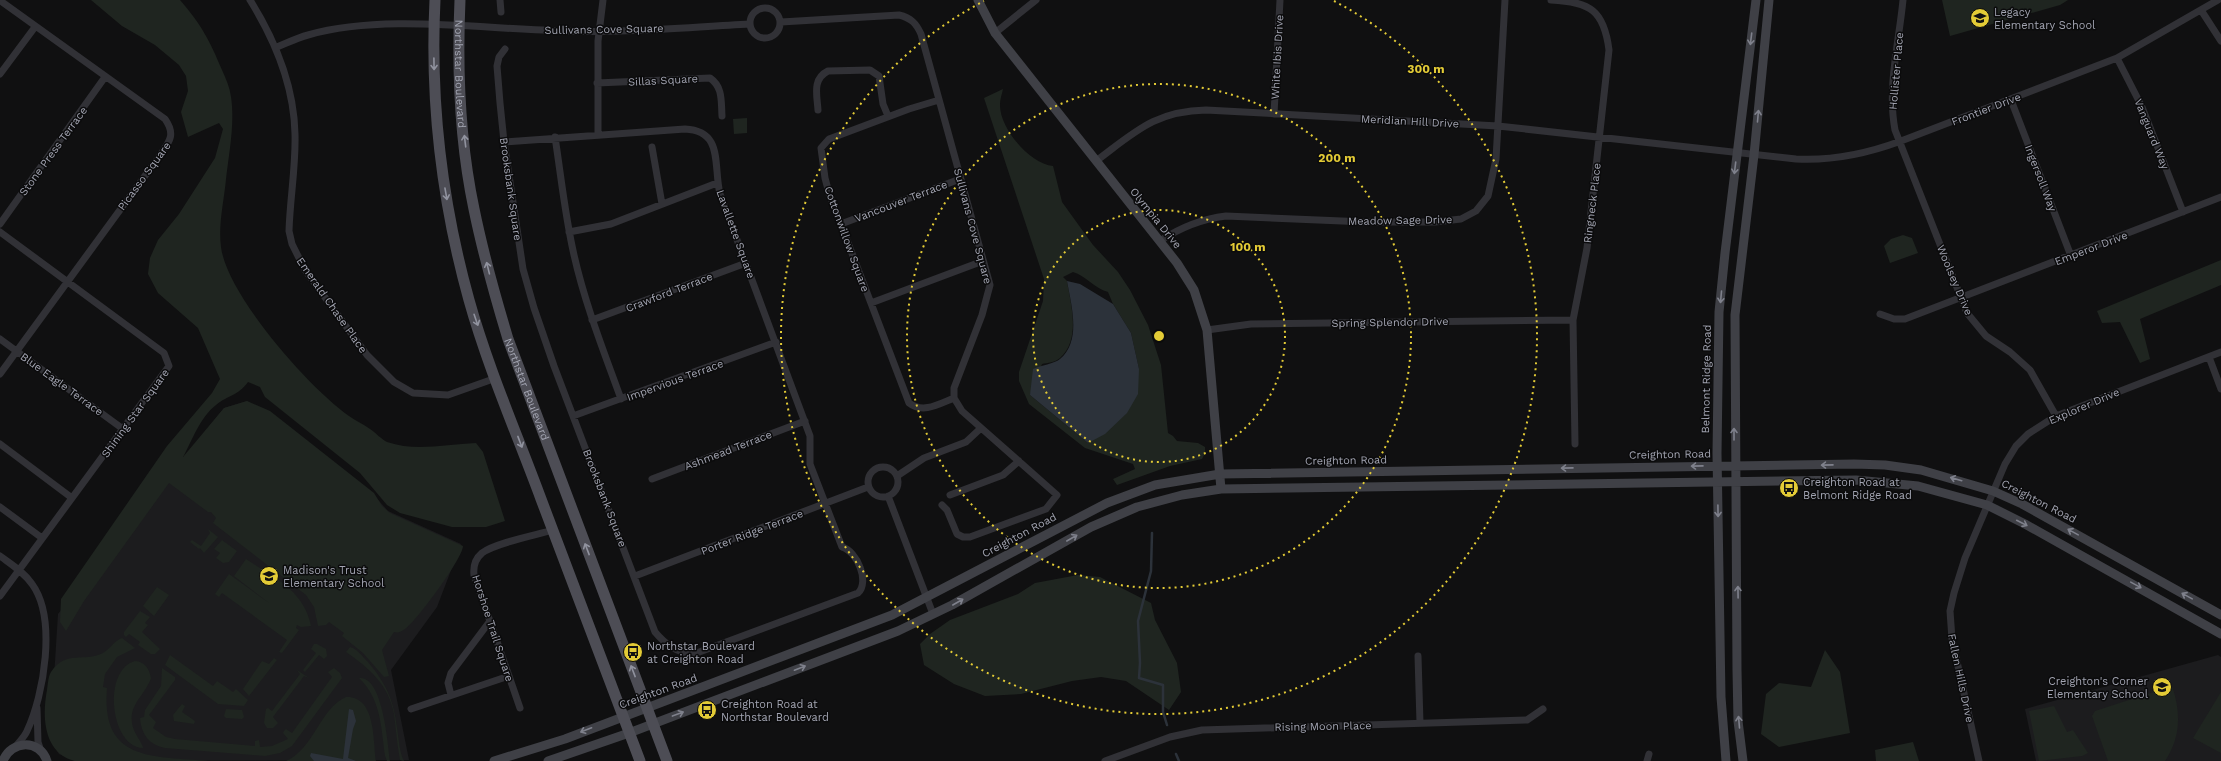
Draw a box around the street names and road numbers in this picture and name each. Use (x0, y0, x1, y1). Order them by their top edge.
street label: White Ibis Drive (1269, 14, 1286, 100)
street label: Northstar Boulevard (452, 20, 468, 129)
street label: Sullivans Cove Square (544, 22, 664, 37)
street label: Hollister Place (1887, 32, 1906, 110)
street label: Sillas Square (628, 72, 698, 89)
street label: Frontier Drive (1950, 90, 2023, 129)
street label: Vanguard Way (2132, 97, 2172, 172)
street label: Stone Press Terrace (17, 104, 90, 198)
street label: Meridian Hill Drive (1361, 112, 1459, 131)
street label: Brooksbank Square (497, 137, 524, 241)
street label: Picasso Square (115, 139, 174, 213)
street label: Ingersoll Way (2022, 143, 2059, 214)
street label: Ringneck Place (1581, 162, 1604, 244)
street label: Sullivans Cove Square (951, 167, 994, 285)
street label: Vancouver Terrace (853, 178, 949, 225)
street label: Cottonwillow Square (821, 185, 872, 294)
street label: Olympia Drive (1127, 185, 1184, 251)
street label: Lavallette Square (713, 188, 758, 280)
street label: Meadow Sage Drive (1348, 213, 1452, 228)
street label: Emperor Drive (2053, 229, 2129, 268)
street label: Woolsey Drive (1934, 243, 1975, 317)
street label: Emerald Chase Place (294, 255, 370, 356)
street label: Crawford Terrace (624, 270, 714, 315)
street label: Spring Splendor Drive (1331, 315, 1449, 330)
street label: Belmont Ridge Road (1699, 324, 1714, 434)
street label: Northstar Boulevard (501, 336, 552, 442)
street label: Blue Eagle Terrace (18, 350, 106, 419)
street label: Impervious Terrace (625, 357, 725, 404)
street label: Shining Star Square (99, 366, 172, 460)
street label: Explorer Drive (2047, 386, 2122, 427)
street label: Ashmead Terrace (683, 428, 774, 473)
street label: Brooksbank Square (580, 447, 629, 549)
street label: Creighton Road (1629, 447, 1711, 462)
street label: Creighton Road (1305, 453, 1387, 468)
street label: Creighton Road (1999, 477, 2078, 526)
street label: Porter Ridge Terrace (699, 507, 805, 558)
street label: Creighton Road (980, 510, 1059, 561)
street label: Horshoe Trail Square (469, 573, 516, 683)
street label: Fallen Hills Drive (1945, 632, 1976, 724)
street label: Creighton Road (617, 671, 699, 712)
street label: Rising Moon Place (1274, 719, 1372, 734)

